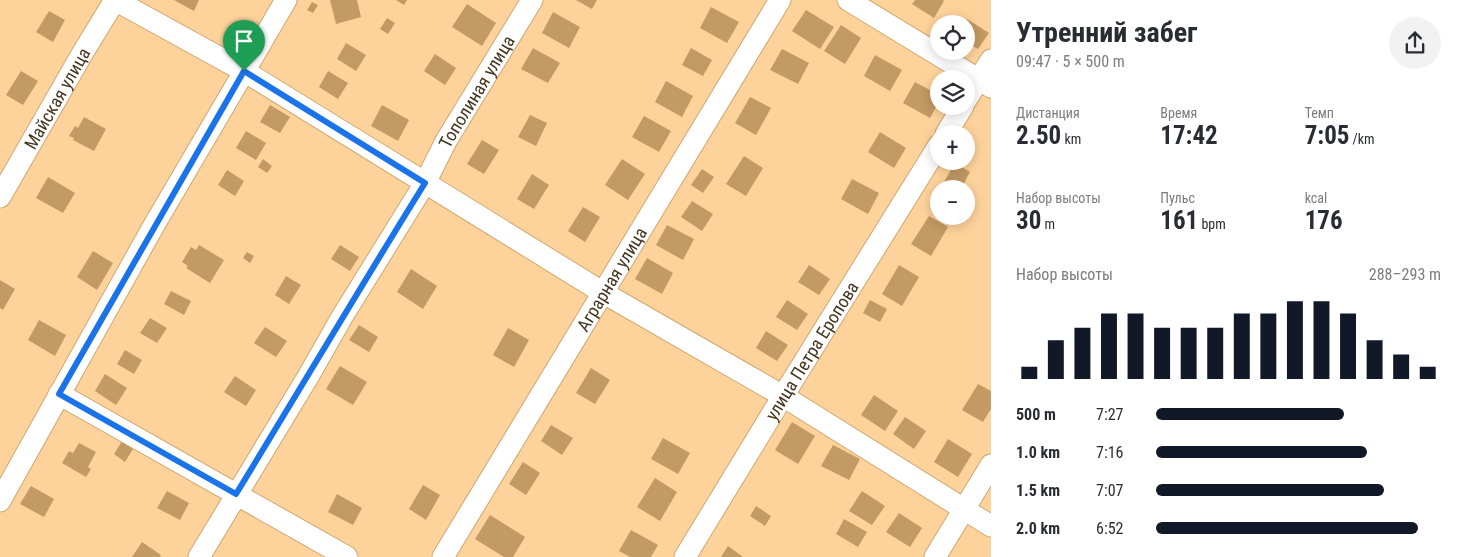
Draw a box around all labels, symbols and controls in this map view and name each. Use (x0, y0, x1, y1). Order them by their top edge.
map controls (930, 15, 975, 225)
button: locate (930, 15, 975, 60)
text: Утренний забег (1016, 16, 1197, 49)
button: share (1389, 17, 1441, 69)
pin (223, 20, 265, 71)
icon: arrive (230, 27, 258, 55)
street label: Тополиная улица (434, 31, 519, 151)
street label: Майская улица (19, 44, 94, 153)
text: 09:47 · 5 × 500 m (1016, 52, 1125, 71)
button: layers (930, 70, 975, 115)
text: Дистанция (1016, 105, 1080, 121)
text: Время (1160, 105, 1197, 121)
text: Темп (1305, 105, 1334, 121)
text: 2.50 (1016, 121, 1061, 150)
text: 17:42 (1160, 121, 1218, 150)
text: 7:05 (1305, 121, 1349, 150)
button: + (930, 125, 975, 170)
text: km (1061, 131, 1081, 147)
text: /km (1349, 131, 1375, 147)
button: − (930, 180, 975, 225)
text: Набор высоты (1016, 190, 1101, 206)
text: Пульс (1160, 190, 1195, 206)
text: kcal (1305, 190, 1327, 206)
text: 30 (1016, 206, 1041, 235)
text: 161 (1160, 206, 1198, 235)
text: 176 (1305, 206, 1343, 235)
text: m (1041, 216, 1055, 232)
text: bpm (1198, 216, 1226, 232)
street label: Аграрная улица (572, 223, 651, 335)
text: Набор высоты (1016, 265, 1113, 284)
text: 288–293 m (1369, 265, 1441, 284)
street label: улица Петра Еропова (760, 277, 862, 424)
text: 500 m (1016, 405, 1056, 424)
text: 7:27 (1096, 405, 1123, 424)
text: 1.0 km (1016, 443, 1060, 462)
text: 7:16 (1096, 443, 1123, 462)
text: 1.5 km (1016, 481, 1060, 500)
text: 7:07 (1096, 481, 1123, 500)
text: 2.0 km (1016, 519, 1060, 538)
text: 6:52 (1096, 519, 1123, 538)

